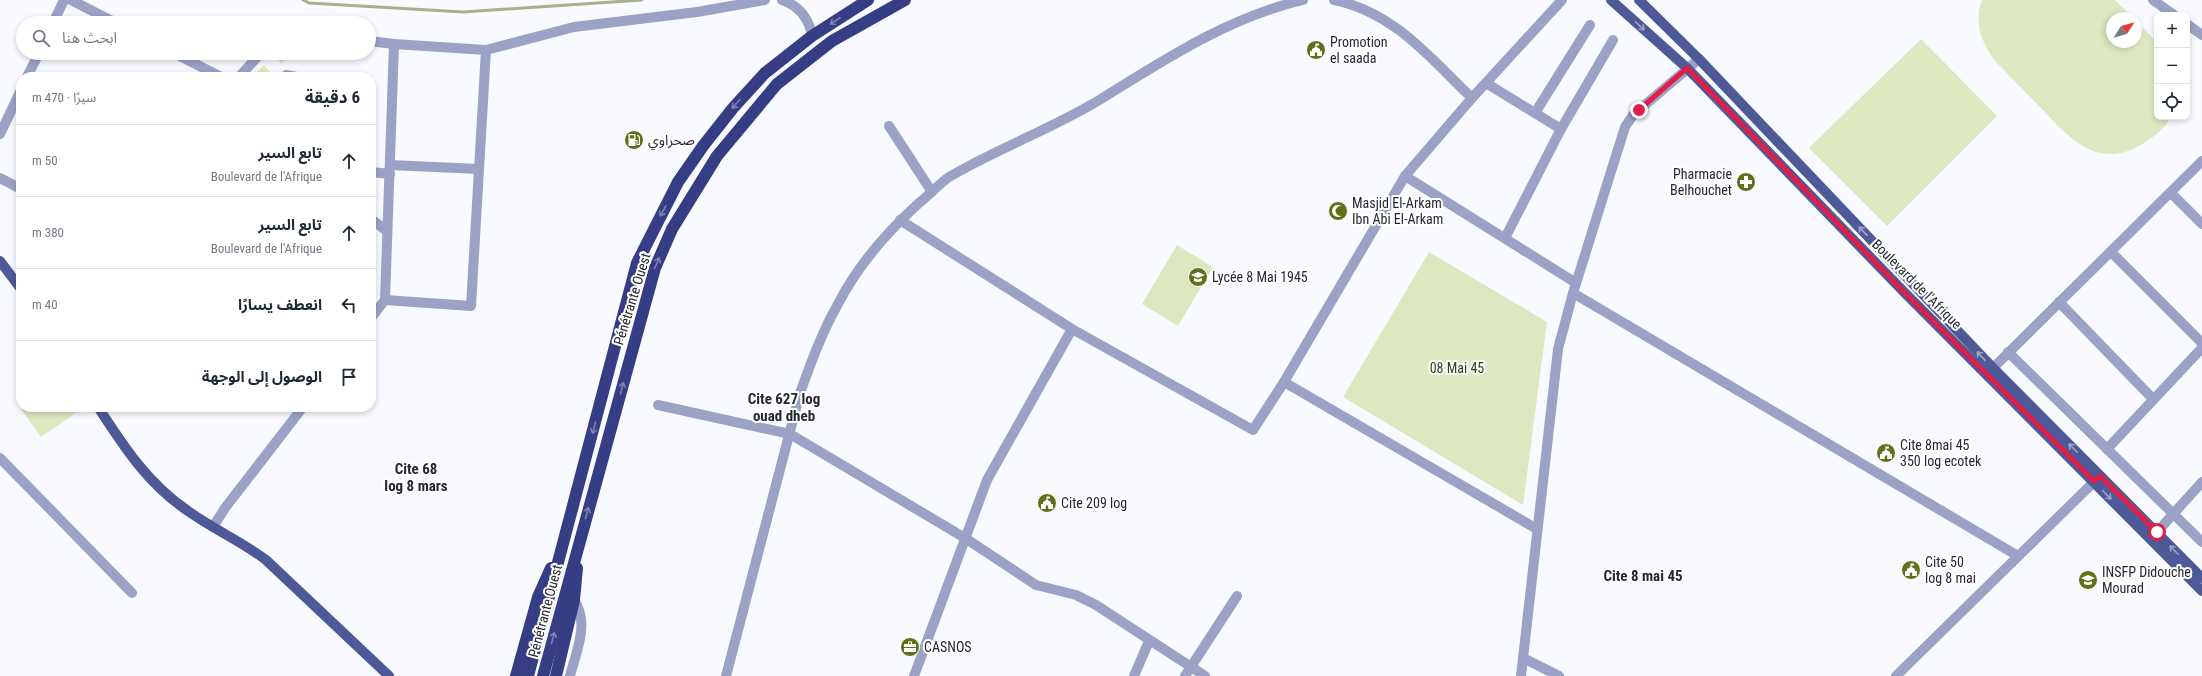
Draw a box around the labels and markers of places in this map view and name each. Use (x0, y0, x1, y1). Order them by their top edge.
place label: Promotion el saada (1330, 34, 1388, 66)
public building icon: Promotion el saada (1305, 39, 1327, 61)
fuel station icon: صحراوي (623, 129, 645, 151)
place label: صحراوي (648, 132, 695, 151)
place label: Pharmacie Belhouchet (1670, 166, 1732, 198)
pharmacy icon: Pharmacie Belhouchet (1735, 171, 1757, 193)
place label: Masjid El-Arkam Ibn Abi El-Arkam (1352, 195, 1443, 227)
mosque icon: Masjid El-Arkam Ibn Abi El-Arkam (1327, 200, 1349, 222)
school or university icon: Lycée 8 Mai 1945 (1187, 266, 1209, 288)
place label: Lycée 8 Mai 1945 (1212, 269, 1308, 285)
place label: Cite 8mai 45 350 log ecotek (1900, 437, 1982, 469)
public building icon: Cite 8mai 45 350 log ecotek (1875, 442, 1897, 464)
public building icon: Cite 209 log (1036, 492, 1058, 514)
place label: Cite 209 log (1061, 495, 1127, 511)
place label: Cite 50 log 8 mai (1925, 554, 1976, 586)
public building icon: Cite 50 log 8 mai (1900, 559, 1922, 581)
place label: INSFP Didouche Mourad (2102, 564, 2191, 596)
school or university icon: INSFP Didouche Mourad (2077, 569, 2099, 591)
office icon: CASNOS (899, 636, 921, 658)
place label: CASNOS (924, 639, 972, 655)

